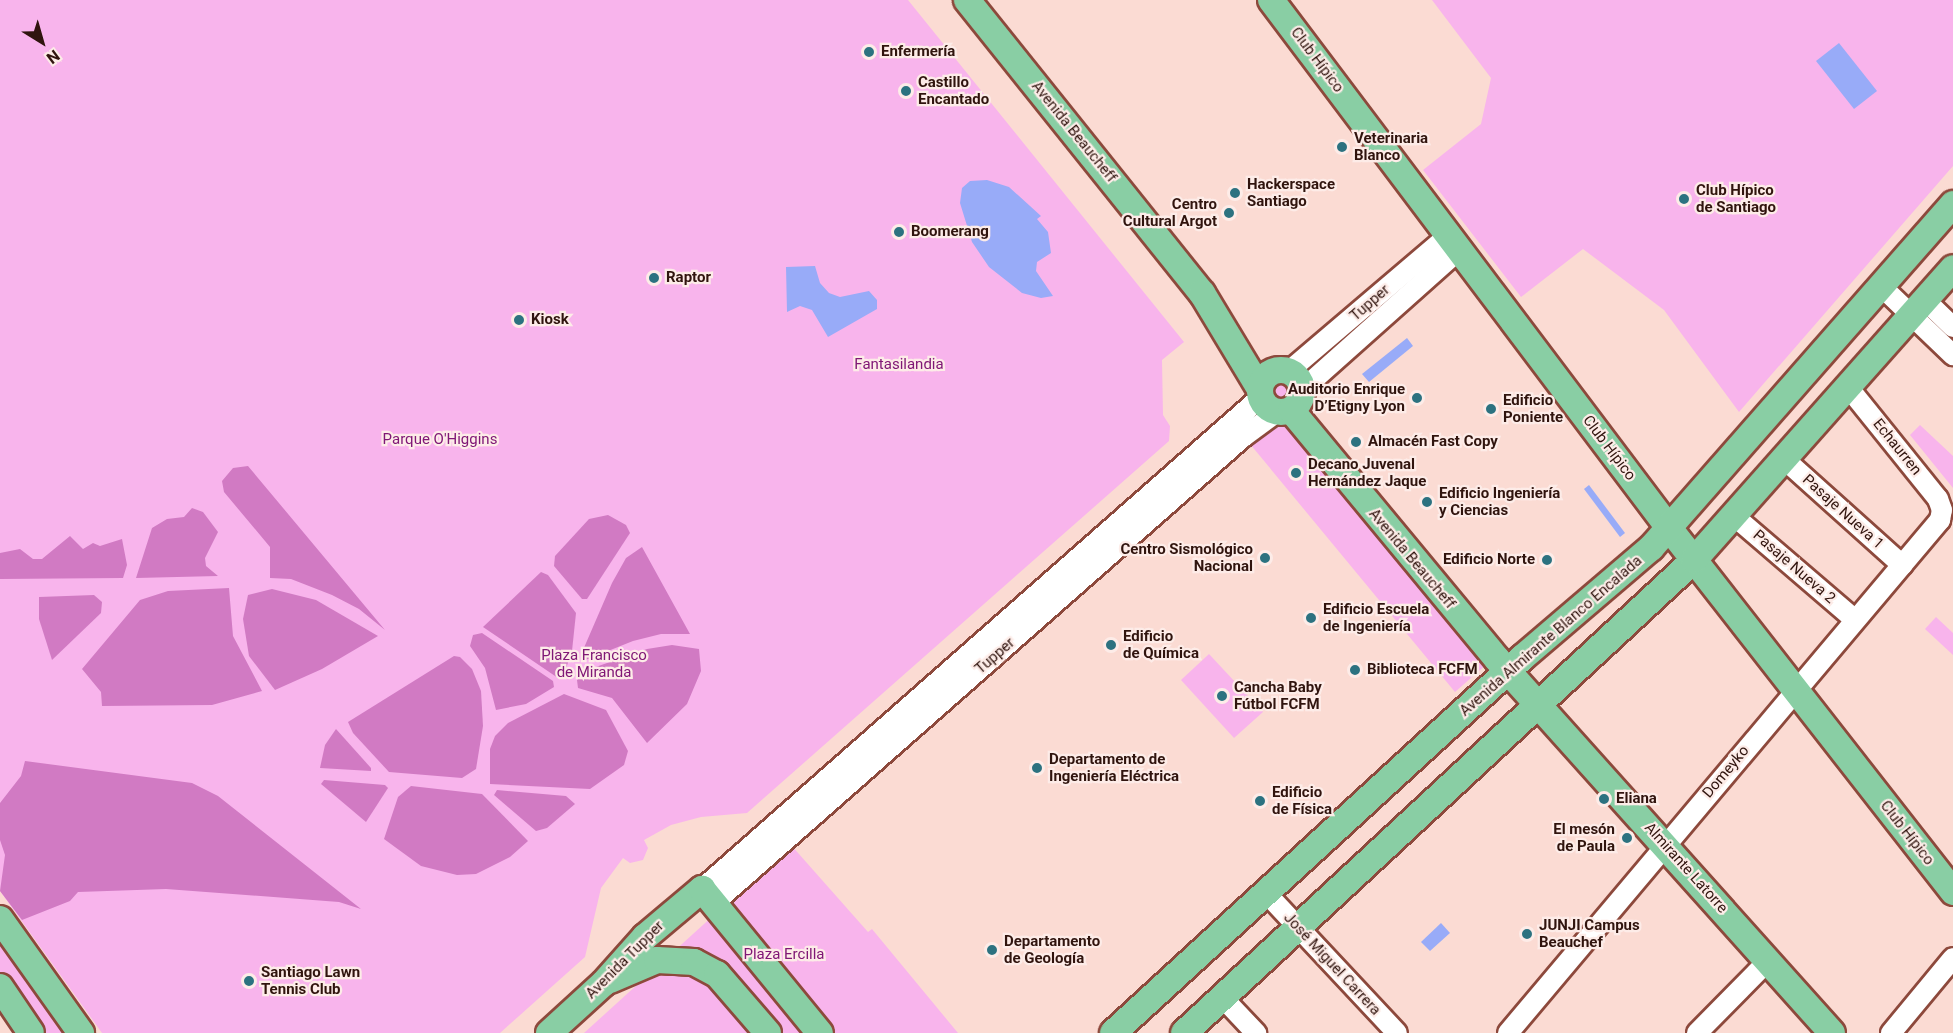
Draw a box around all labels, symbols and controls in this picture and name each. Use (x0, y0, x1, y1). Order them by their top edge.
north arrow (12, 12, 72, 72)
street label: Club Hípico (1287, 24, 1347, 96)
place label: Enfermería (881, 43, 955, 61)
marker: Enfermería (862, 45, 876, 59)
text: N (43, 46, 63, 68)
place label: Castillo Encantado (918, 73, 989, 108)
street label: Avenida Beaucheff (1028, 78, 1120, 186)
marker: Castillo Encantado (899, 84, 913, 98)
place label: Veterinaria Blanco (1354, 129, 1428, 164)
marker: Veterinaria Blanco (1335, 140, 1349, 154)
place label: Hackerspace Santiago (1247, 175, 1335, 210)
place label: Club Hípico de Santiago (1696, 181, 1776, 216)
marker: Hackerspace Santiago (1228, 186, 1242, 200)
marker: Club Hípico de Santiago (1677, 192, 1691, 206)
place label: Centro Cultural Argot (1123, 195, 1217, 230)
marker: Centro Cultural Argot (1222, 206, 1236, 220)
place label: Boomerang (911, 223, 989, 241)
marker: Boomerang (892, 225, 906, 239)
place label: Raptor (666, 269, 711, 287)
marker: Raptor (647, 271, 661, 285)
street label: Tupper (1347, 281, 1393, 325)
place label: Kiosk (531, 311, 569, 329)
marker: Kiosk (512, 313, 526, 327)
park label: Fantasilandia (854, 356, 944, 374)
place label: Auditorio Enrique D’Etigny Lyon (1288, 380, 1405, 415)
marker: Auditorio Enrique D’Etigny Lyon (1410, 391, 1424, 405)
place label: Edificio Poniente (1503, 391, 1563, 426)
marker: Edificio Poniente (1484, 402, 1498, 416)
street label: Club Hípico (1579, 412, 1639, 484)
street label: Echaurren (1869, 415, 1925, 479)
park label: Parque O'Higgins (383, 431, 497, 449)
place label: Almacén Fast Copy (1368, 433, 1498, 451)
marker: Almacén Fast Copy (1349, 435, 1363, 449)
place label: Decano Juvenal Hernández Jaque (1308, 455, 1426, 490)
marker: Decano Juvenal Hernández Jaque (1289, 466, 1303, 480)
street label: Pasaje Nueva 1 (1799, 471, 1887, 553)
place label: Edificio Ingeniería y Ciencias (1439, 484, 1560, 519)
marker: Edificio Ingeniería y Ciencias (1420, 495, 1434, 509)
street label: Avenida Beaucheff (1365, 505, 1459, 613)
street label: Pasaje Nueva 2 (1749, 526, 1839, 608)
place label: Centro Sismológico Nacional (1121, 540, 1253, 575)
marker: Centro Sismológico Nacional (1258, 551, 1272, 565)
place label: Edificio Norte (1443, 551, 1535, 569)
street label: Avenida Almirante Blanco Encalada (1456, 552, 1646, 720)
marker: Edificio Norte (1540, 553, 1554, 567)
place label: Edificio Escuela de Ingeniería (1323, 600, 1429, 635)
marker: Edificio Escuela de Ingeniería (1304, 611, 1318, 625)
place label: Edificio de Química (1123, 627, 1199, 662)
street label: Tupper (972, 634, 1018, 678)
marker: Edificio de Química (1104, 638, 1118, 652)
park label: Plaza Francisco de Miranda (541, 646, 647, 681)
place label: Biblioteca FCFM (1367, 661, 1478, 679)
marker: Biblioteca FCFM (1348, 663, 1362, 677)
place label: Cancha Baby Fútbol FCFM (1234, 678, 1322, 713)
marker: Cancha Baby Fútbol FCFM (1215, 689, 1229, 703)
street label: Domeyko (1699, 742, 1753, 802)
place label: Departamento de Ingeniería Eléctrica (1049, 750, 1179, 785)
marker: Departamento de Ingeniería Eléctrica (1030, 761, 1044, 775)
place label: Edificio de Física (1272, 783, 1332, 818)
place label: Eliana (1616, 790, 1657, 808)
marker: Eliana (1597, 792, 1611, 806)
marker: Edificio de Física (1253, 794, 1267, 808)
street label: Club Hípico (1876, 797, 1938, 869)
street label: Almirante Latorre (1641, 819, 1731, 917)
place label: El mesón de Paula (1553, 820, 1615, 855)
marker: El mesón de Paula (1620, 831, 1634, 845)
street label: José Miguel Carrera (1280, 909, 1384, 1019)
place label: JUNJI Campus Beauchef (1539, 916, 1640, 951)
street label: Avenida Tupper (582, 917, 668, 1003)
marker: JUNJI Campus Beauchef (1520, 927, 1534, 941)
place label: Departamento de Geología (1004, 932, 1100, 967)
marker: Departamento de Geología (985, 943, 999, 957)
park label: Plaza Ercilla (743, 946, 825, 964)
place label: Santiago Lawn Tennis Club (261, 963, 360, 998)
marker: Santiago Lawn Tennis Club (242, 974, 256, 988)

